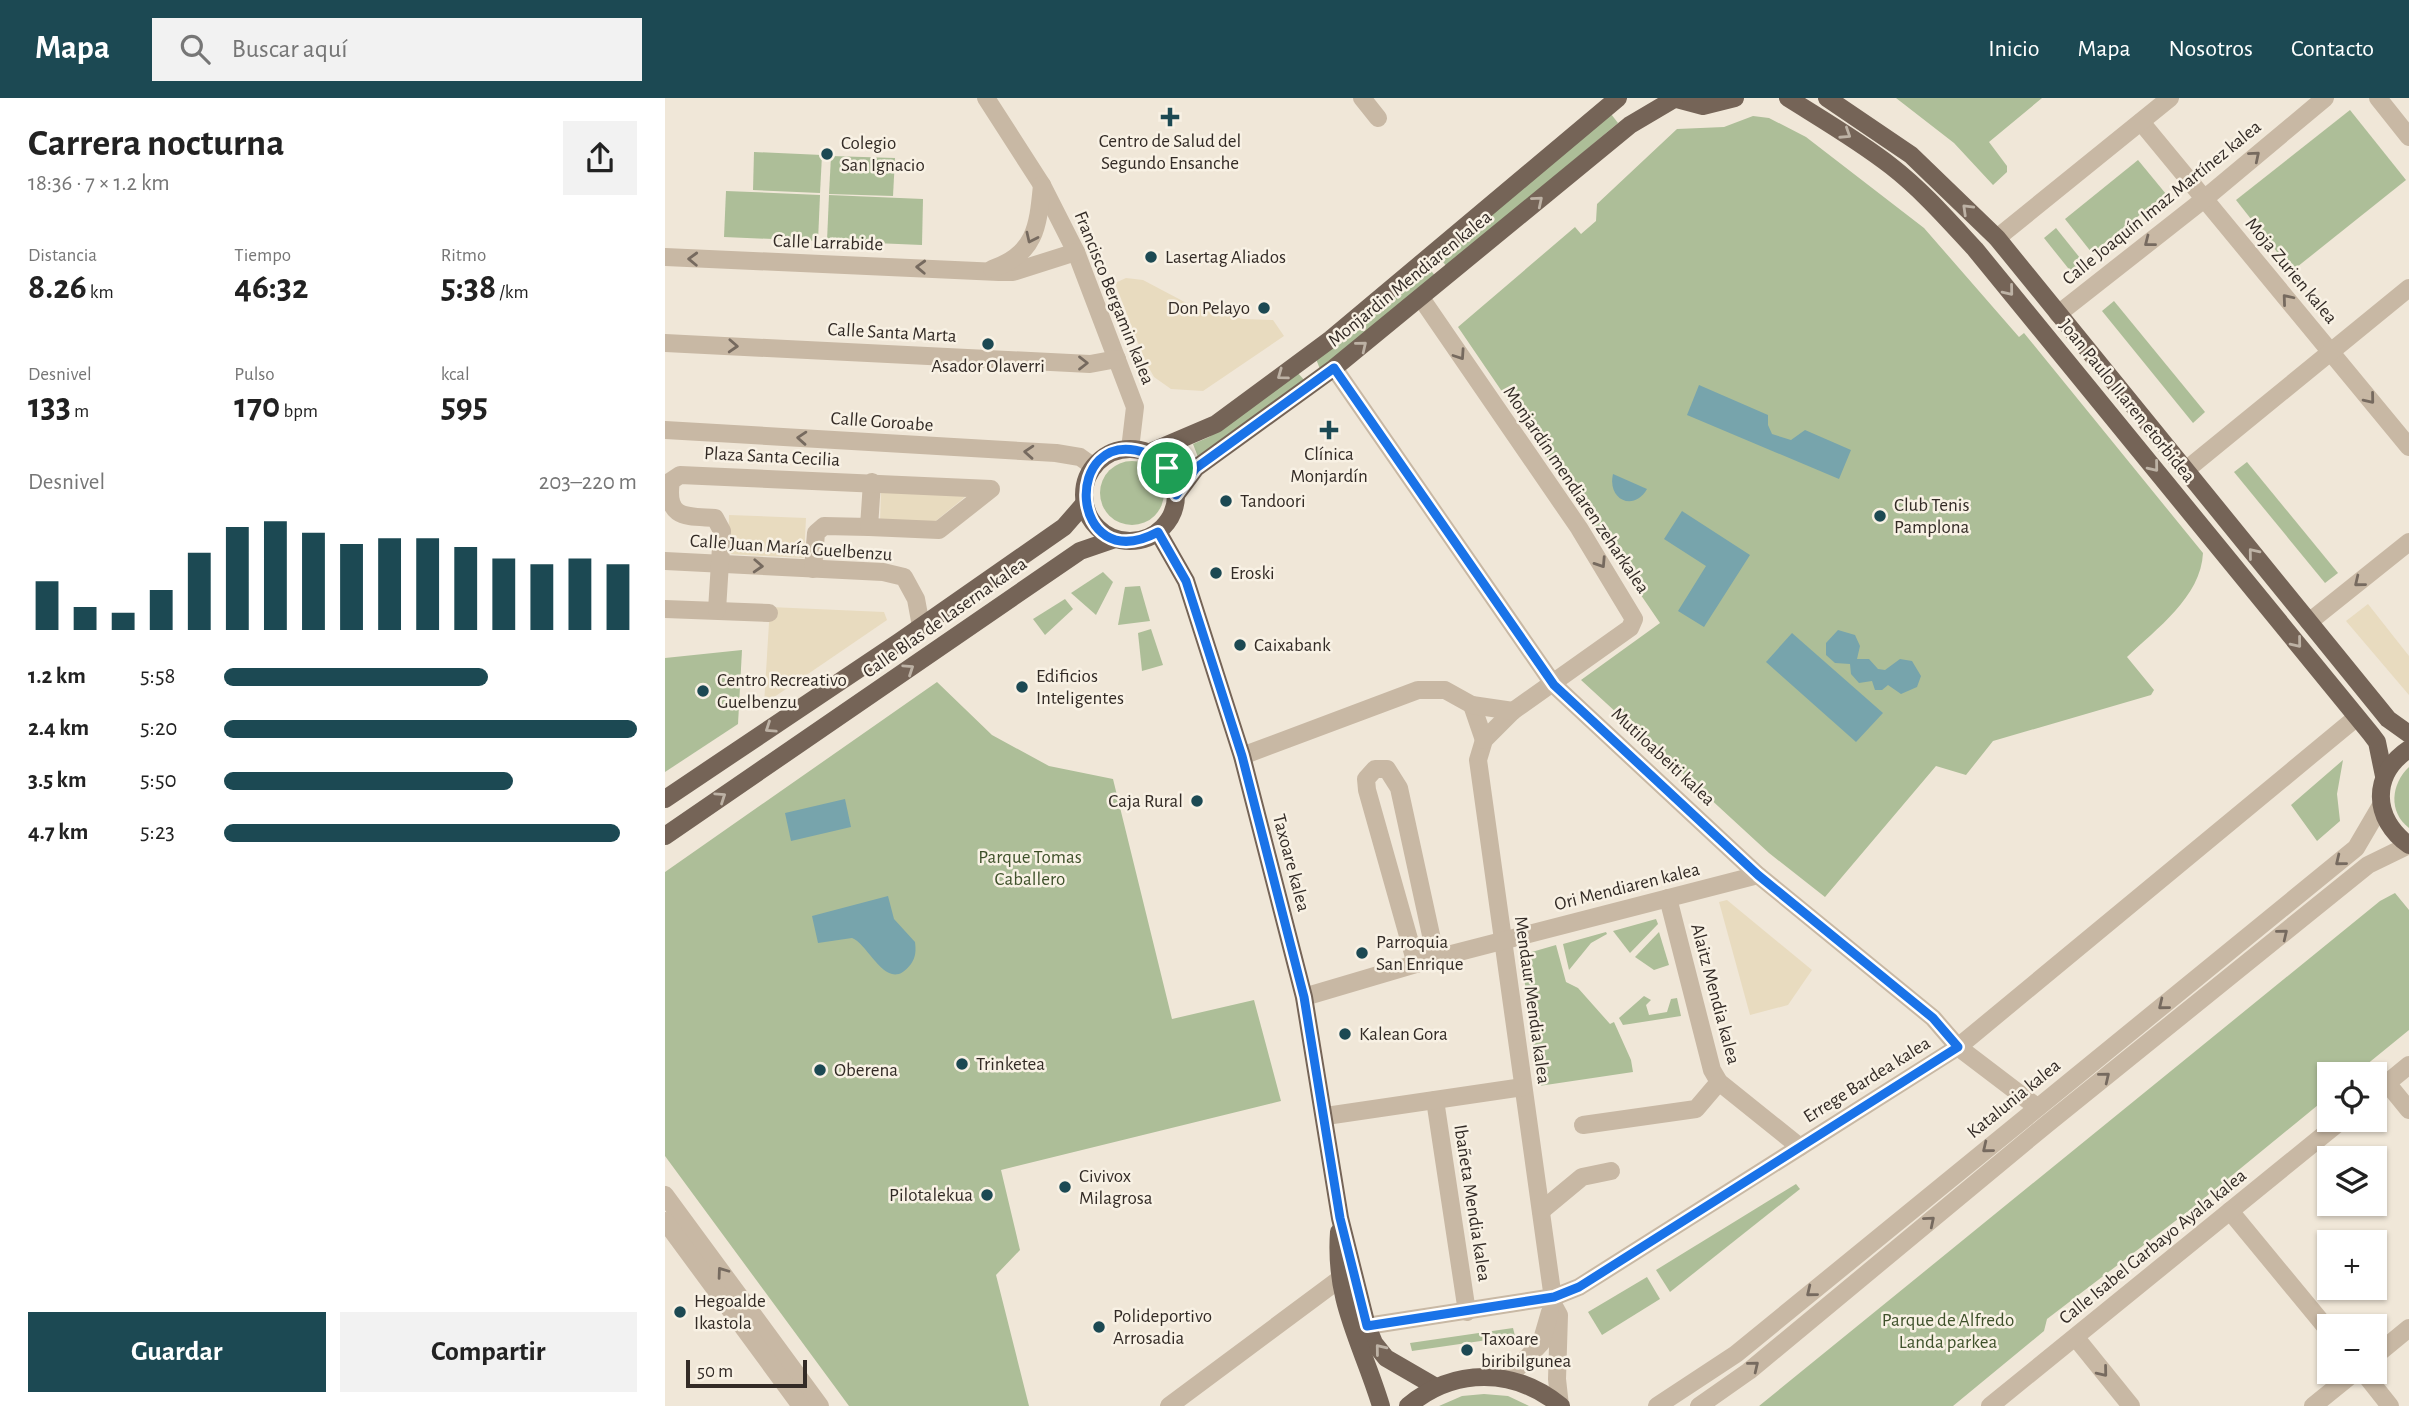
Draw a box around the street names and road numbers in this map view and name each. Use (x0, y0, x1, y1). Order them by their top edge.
street label: Calle Joaquín Imaz Martínez kalea (2059, 117, 2265, 289)
street label: Monjardin Mendiaren kalea (1325, 207, 1495, 351)
street label: Francisco Bergamin kalea (1071, 209, 1158, 388)
street label: Moja Zurien kalea (2241, 214, 2341, 328)
street label: Calle Larrabide (773, 232, 883, 254)
street label: Joan Paulo II.aren etorbidea (2056, 316, 2199, 486)
street label: Calle Santa Marta (827, 320, 957, 346)
street label: Monjardín mendiaren zeharkalea (1499, 383, 1653, 597)
street label: Calle Goroabe (830, 409, 934, 435)
street label: Plaza Santa Cecilia (703, 444, 841, 470)
street label: Calle Juan María Guelbenzu (689, 531, 893, 565)
street label: Calle Blas de Laserna kalea (860, 554, 1031, 682)
street label: Mutiloabeiti kalea (1608, 704, 1719, 810)
street label: Taxoare kalea (1269, 812, 1313, 914)
street label: Ori Mendiaren kalea (1552, 860, 1702, 914)
street label: Mendaur Mendia kalea (1511, 915, 1553, 1085)
street label: Alaitz Mendia kalea (1687, 922, 1743, 1067)
street label: Errege Bardea kalea (1800, 1033, 1934, 1127)
street label: Katalunia kalea (1964, 1056, 2064, 1142)
street label: Ibañeta Mendia kalea (1450, 1123, 1494, 1283)
street label: Calle Isabel Garbayo Ayala kalea (2056, 1166, 2250, 1328)

